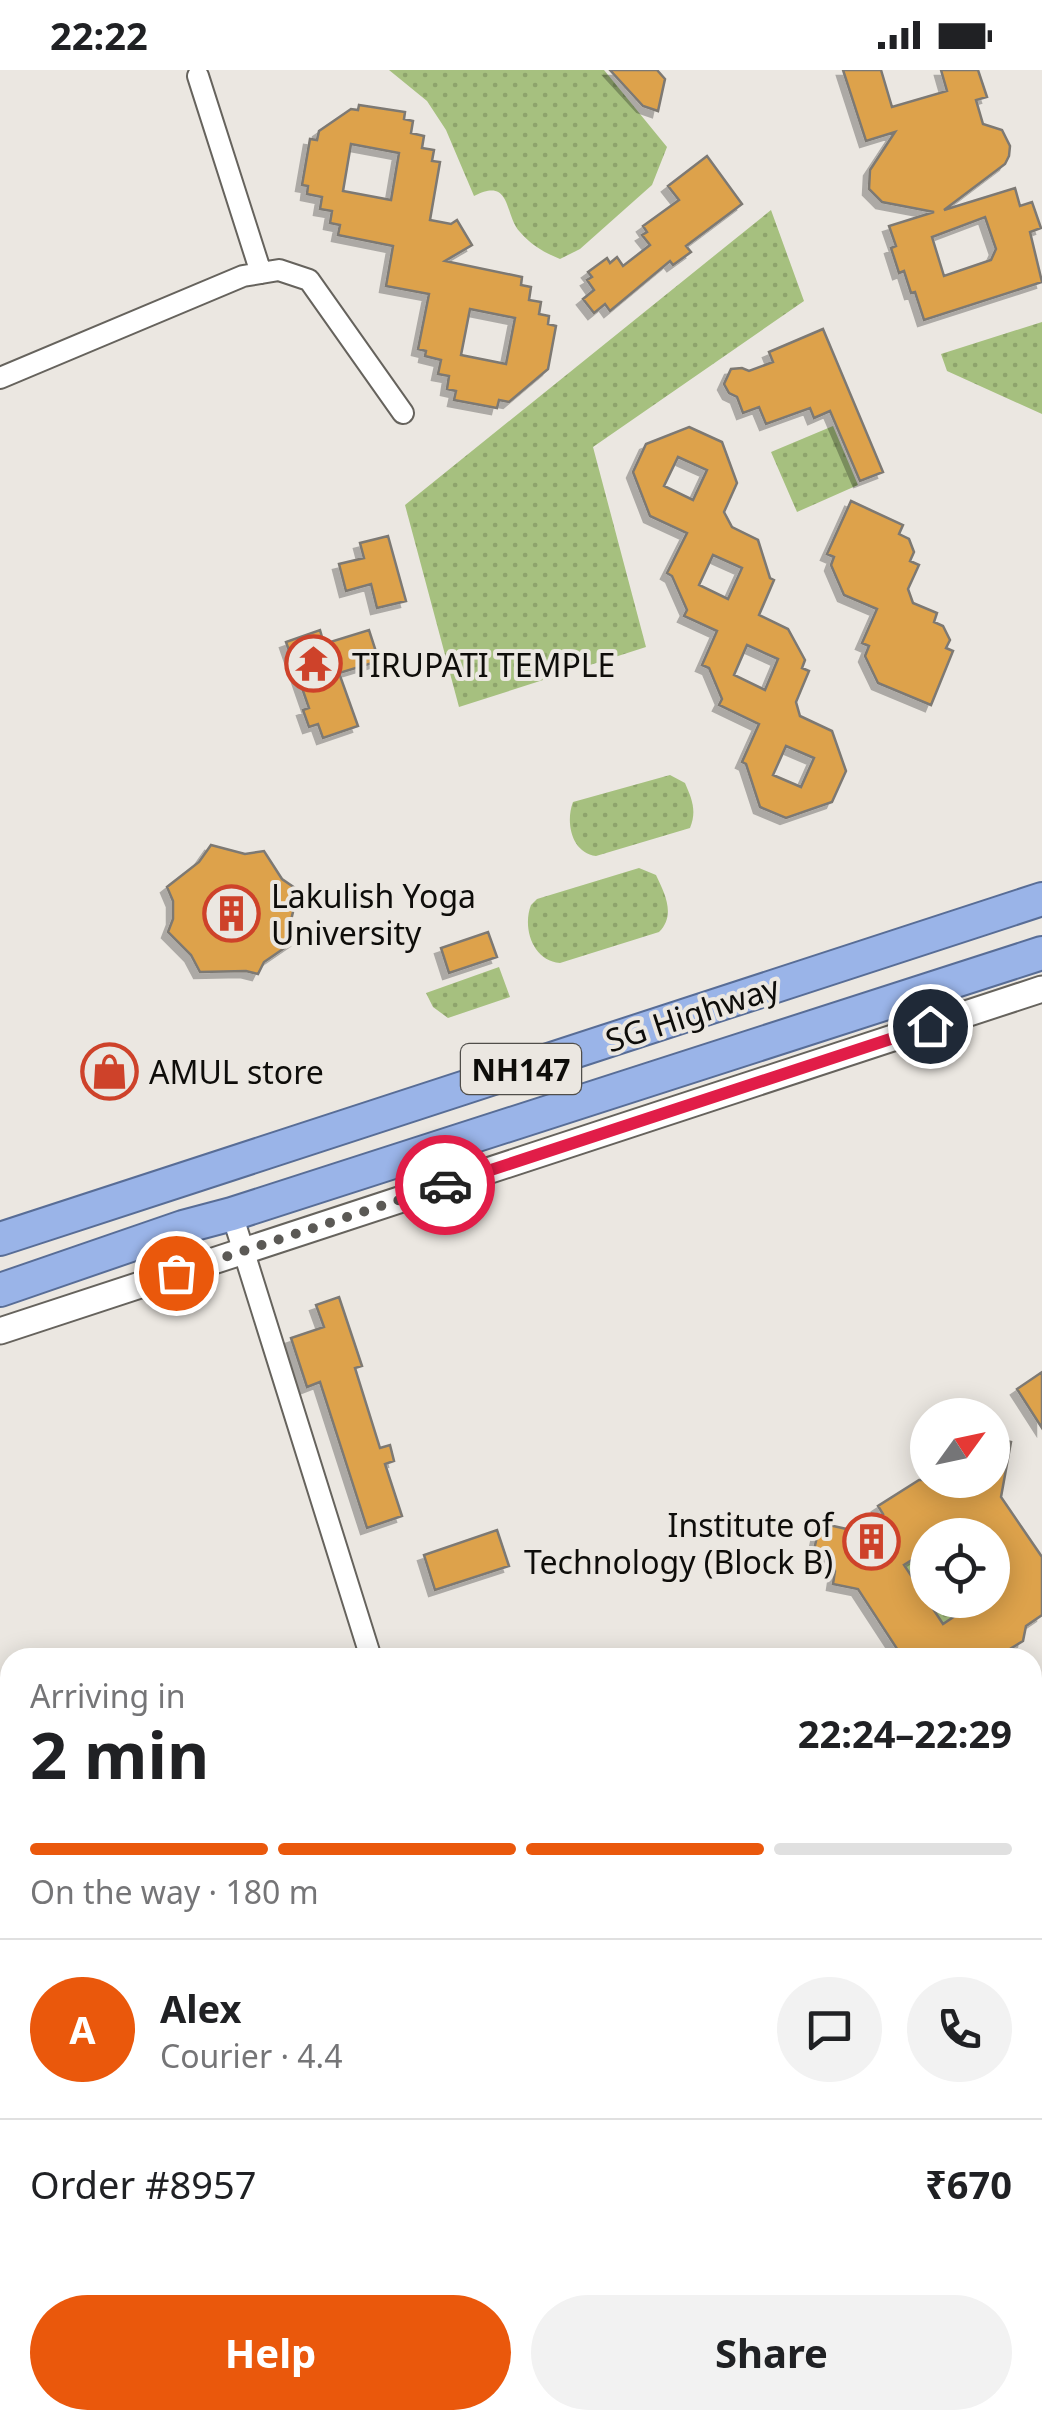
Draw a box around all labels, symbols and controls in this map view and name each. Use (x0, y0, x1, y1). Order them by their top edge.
text: 22:22 (50, 9, 148, 61)
temple icon: TIRUPATI TEMPLE (283, 634, 343, 694)
place label: TIRUPATI TEMPLE (352, 643, 615, 686)
place label: Lakulish Yoga University (271, 874, 476, 954)
building icon: Lakulish Yoga University (202, 883, 262, 943)
street label: SG Highway (600, 965, 785, 1061)
pin (888, 984, 973, 1069)
icon: home (903, 999, 958, 1054)
shop icon: AMUL store (80, 1041, 140, 1101)
road number: NH147 (461, 1044, 581, 1094)
place label: AMUL store (149, 1050, 324, 1093)
courier (395, 1135, 495, 1235)
icon: car (418, 1158, 473, 1213)
pin (134, 1231, 219, 1316)
icon: bag (149, 1246, 204, 1301)
north arrow (910, 1398, 1010, 1498)
map controls (910, 1398, 1010, 1618)
place label: Institute of Technology (Block B) (524, 1503, 835, 1583)
building icon: Institute of Technology (Block B) (842, 1512, 902, 1572)
button: locate (910, 1518, 1010, 1618)
text: Arriving in (30, 1674, 185, 1717)
text: 22:24–22:29 (798, 1707, 1012, 1759)
text: 2 min (30, 1710, 209, 1798)
text: On the way · 180 m (30, 1870, 319, 1913)
button: chat (777, 1977, 882, 2082)
button: phone (907, 1977, 1012, 2082)
text: Alex (160, 1982, 242, 2034)
text: A (69, 2003, 96, 2055)
text: Courier · 4.4 (160, 2034, 343, 2077)
text: Order #8957 (30, 2158, 256, 2210)
text: ₹670 (925, 2158, 1012, 2210)
button: Help (30, 2295, 511, 2410)
button: Share (531, 2295, 1012, 2410)

